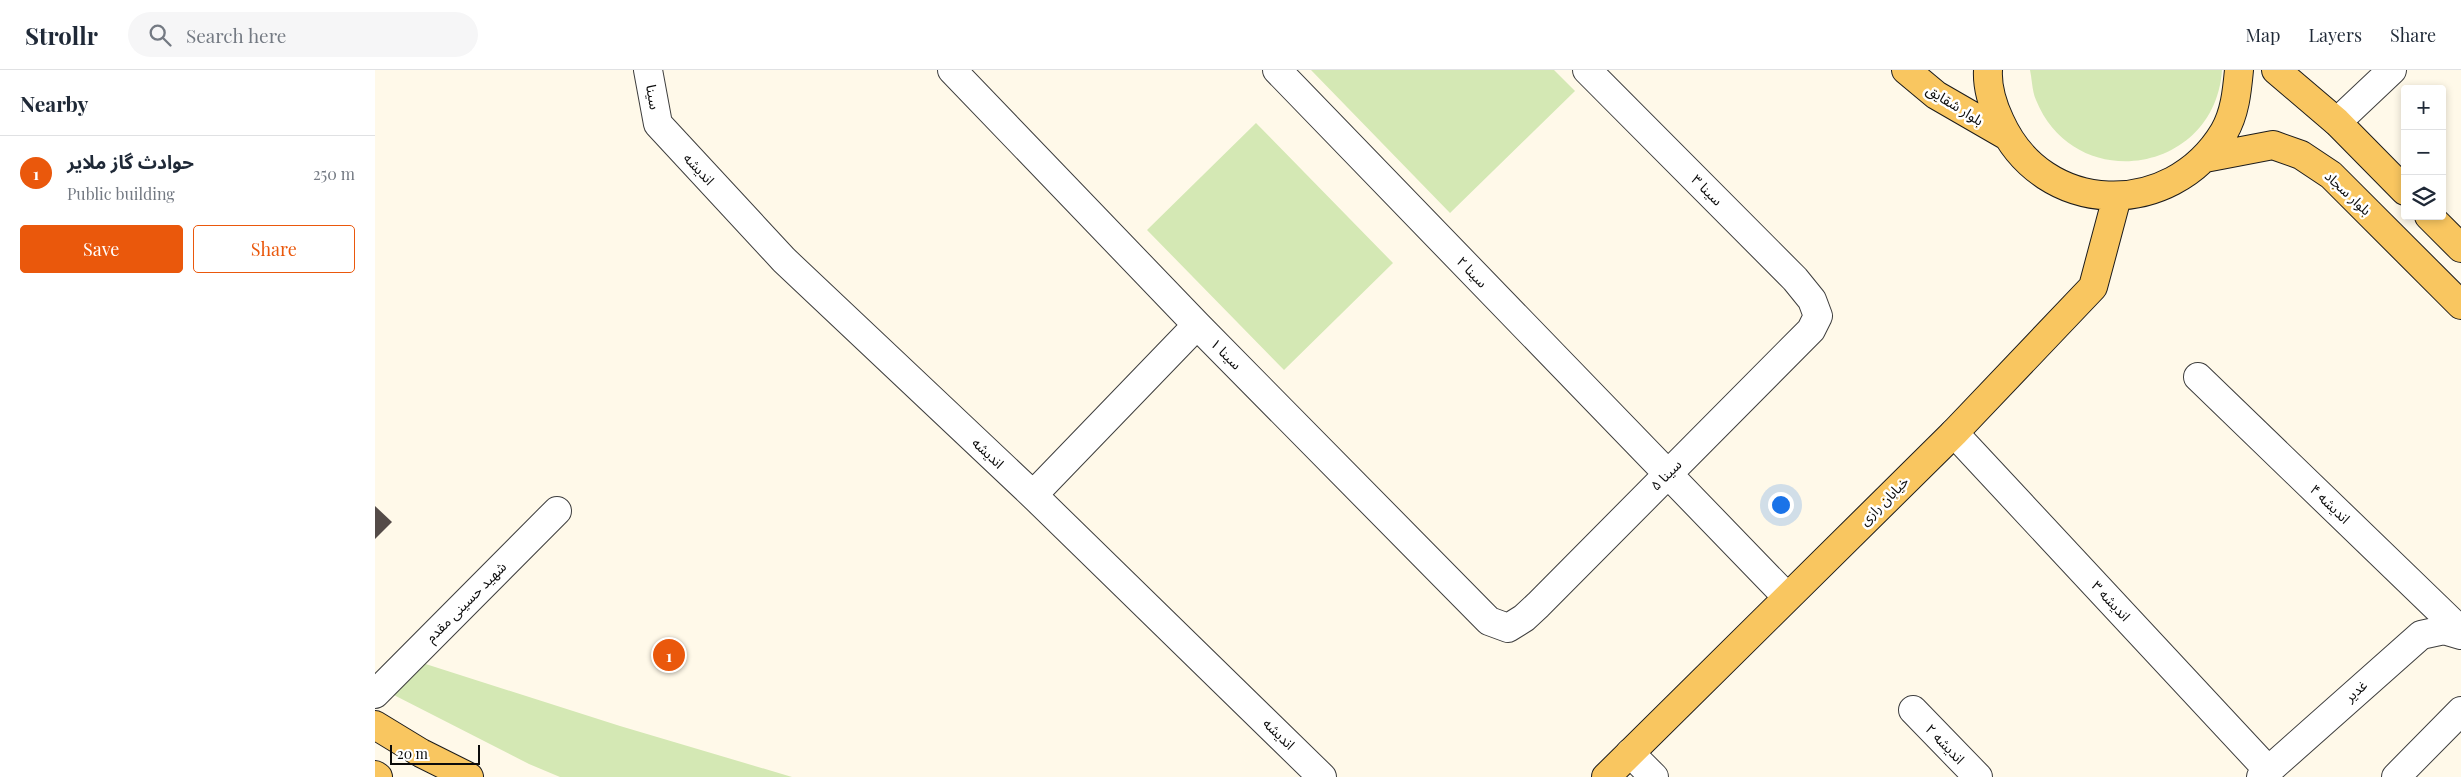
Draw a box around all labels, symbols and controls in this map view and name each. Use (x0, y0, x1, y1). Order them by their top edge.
search box (128, 12, 478, 57)
text: Strollr (25, 19, 98, 51)
icon: search (146, 21, 174, 49)
text: Search here (186, 22, 286, 48)
text: Map (2245, 23, 2280, 47)
text: Layers (2308, 23, 2362, 47)
text: Share (2390, 23, 2436, 47)
street label: بلوار شقایق (1923, 80, 1988, 131)
street label: سینا (642, 83, 665, 111)
map controls (2401, 85, 2446, 220)
button: + (2401, 85, 2446, 130)
text: Nearby (20, 89, 89, 117)
button: − (2401, 130, 2446, 175)
text: حوادث گاز ملایر (67, 148, 194, 174)
street label: اندیشه (680, 148, 719, 189)
text: 1 (33, 163, 39, 184)
text: 250 m (313, 163, 355, 184)
street label: بلوار سجاد (2321, 166, 2376, 219)
street label: سینا ۳ (1688, 170, 1727, 209)
button: layers (2401, 175, 2446, 220)
text: Public building (67, 183, 175, 204)
button: Save (20, 225, 183, 273)
button: Share (193, 225, 355, 273)
street label: سینا ۲ (1453, 252, 1492, 291)
street label: سینا ۱ (1207, 334, 1246, 373)
street label: اندیشه (968, 433, 1009, 472)
street label: سینا ۵ (1646, 455, 1685, 494)
street label: خیابان رازی (1855, 472, 1912, 529)
street label: اندیشه ۴ (2306, 480, 2355, 527)
your location (1768, 492, 1794, 518)
street label: شهید حسینی مقدم (421, 557, 512, 648)
street label: اندیشه ۳ (2088, 576, 2135, 625)
pin: 1 (653, 636, 685, 674)
street label: غدیر (2340, 675, 2371, 706)
street label: اندیشه (1259, 714, 1299, 753)
street label: اندیشه ۲ (1922, 719, 1969, 768)
scale bar (390, 742, 480, 765)
text: 20 m (397, 744, 428, 763)

